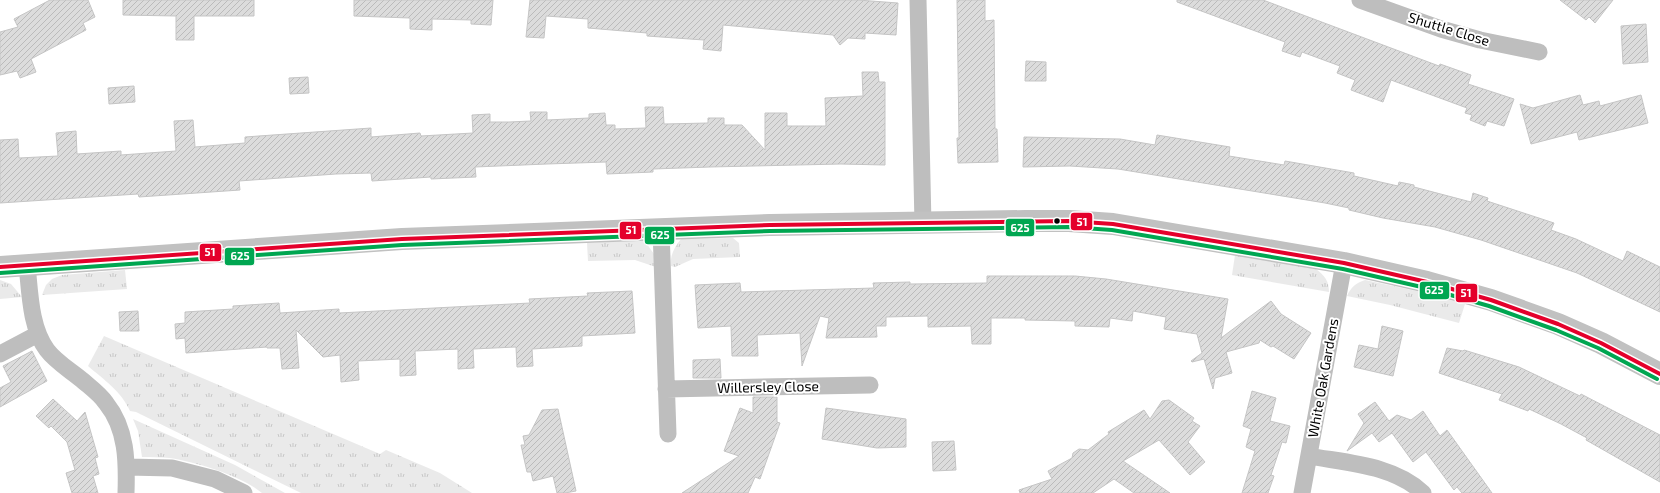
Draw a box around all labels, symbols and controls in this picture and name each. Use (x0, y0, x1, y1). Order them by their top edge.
street label: Shuttle Close (1406, 8, 1492, 49)
line badge: 51 (1070, 212, 1093, 231)
text: 51 (1077, 215, 1087, 228)
unlabelled marker (1052, 216, 1062, 226)
line badge: 625 (1005, 218, 1035, 237)
line badge: 51 (619, 221, 642, 240)
text: 625 (1011, 221, 1029, 234)
text: 51 (626, 223, 636, 236)
line badge: 625 (644, 226, 675, 245)
text: 625 (651, 228, 669, 241)
line badge: 51 (199, 243, 222, 262)
text: 51 (205, 245, 215, 258)
line badge: 625 (224, 247, 255, 266)
text: 625 (231, 249, 249, 262)
line badge: 625 (1419, 281, 1450, 300)
text: 625 (1425, 283, 1443, 296)
line badge: 51 (1455, 283, 1478, 303)
text: 51 (1461, 286, 1471, 299)
street label: White Oak Gardens (1304, 317, 1341, 439)
street label: Willersley Close (717, 377, 819, 396)

